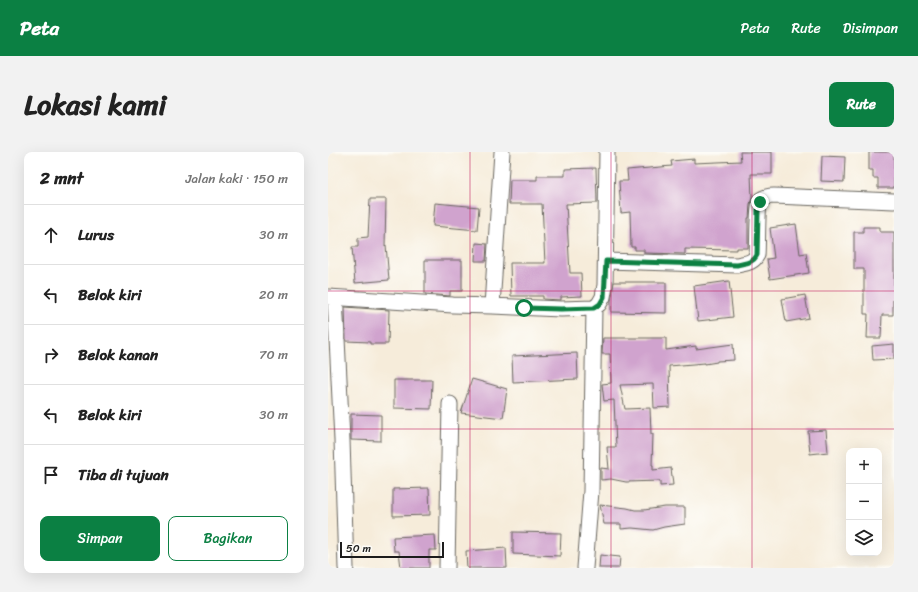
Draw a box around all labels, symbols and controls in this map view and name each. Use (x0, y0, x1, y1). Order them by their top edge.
text: Peta (20, 12, 59, 45)
text: Peta (741, 16, 769, 41)
text: Rute (791, 16, 821, 41)
text: Disimpan (843, 16, 898, 41)
text: Lokasi kami (24, 80, 166, 129)
button: Rute (829, 82, 894, 127)
text: 2 mnt (40, 163, 83, 193)
text: Jalan kaki · 150 m (185, 167, 288, 190)
route end (751, 193, 769, 211)
text: Lurus (78, 222, 114, 248)
text: 30 m (259, 223, 288, 246)
icon: ahead (40, 224, 62, 246)
text: Belok kiri (78, 282, 141, 308)
text: 20 m (259, 283, 288, 306)
icon: left (40, 284, 62, 306)
route start (515, 299, 533, 317)
text: Belok kanan (78, 342, 158, 368)
text: 70 m (259, 343, 288, 366)
icon: right (40, 344, 62, 366)
text: Belok kiri (78, 402, 141, 428)
text: 30 m (259, 403, 288, 426)
icon: left (40, 404, 62, 426)
map controls (846, 448, 882, 556)
button: + (846, 448, 882, 484)
text: Tiba di tujuan (78, 462, 169, 488)
icon: arrive (40, 464, 62, 486)
button: − (846, 484, 882, 520)
button: Simpan (40, 516, 160, 561)
button: Bagikan (168, 516, 288, 561)
button: layers (846, 520, 882, 556)
text: 50 m (346, 539, 371, 558)
scale bar (340, 540, 444, 559)

